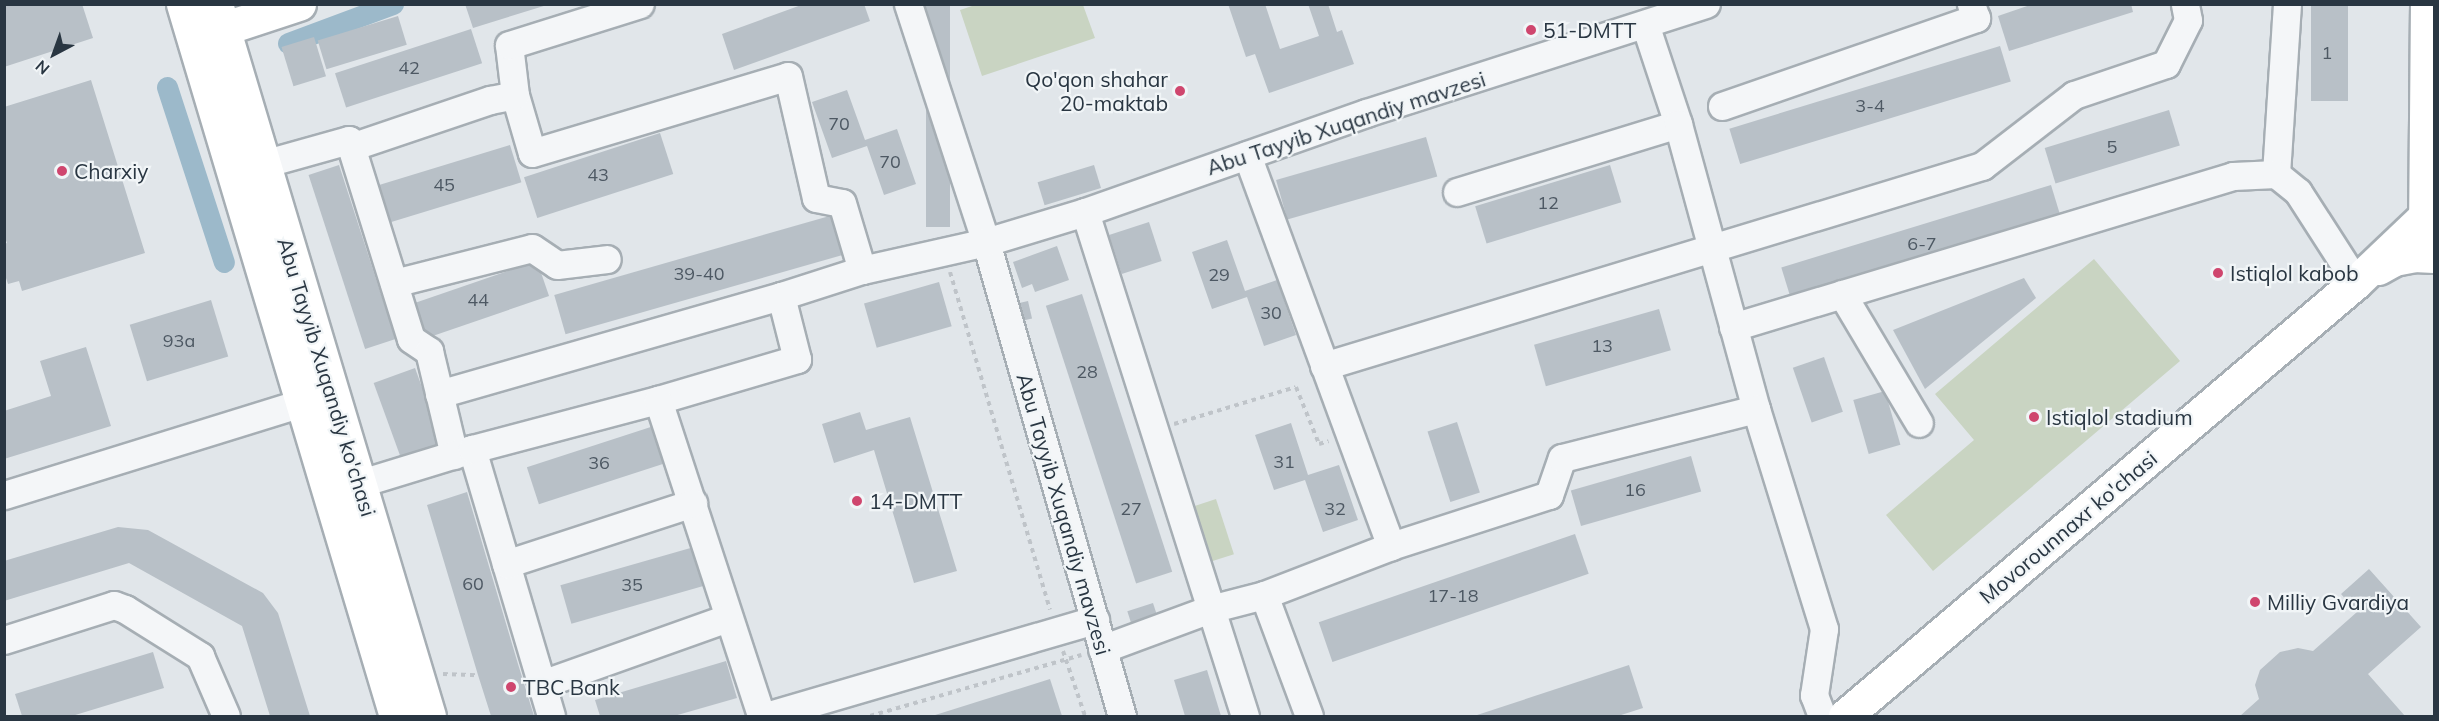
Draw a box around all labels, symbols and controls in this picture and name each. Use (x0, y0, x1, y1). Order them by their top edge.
place label: 51-DMTT (1543, 17, 1637, 43)
marker: 51-DMTT (1524, 23, 1538, 37)
north arrow (24, 24, 84, 84)
house number: 1 (2322, 42, 2332, 64)
text: N (31, 56, 53, 79)
house number: 42 (398, 57, 420, 79)
place label: Qo'qon shahar 20-maktab (1025, 66, 1168, 116)
street label: Abu Tayyib Xuqandiy mavzesi (1203, 66, 1489, 180)
marker: Qo'qon shahar 20-maktab (1173, 84, 1187, 98)
house number: 3-4 (1855, 95, 1885, 117)
house number: 70 (828, 113, 850, 135)
house number: 5 (2107, 136, 2117, 158)
house number: 70 (879, 151, 901, 173)
place label: Charxiy (74, 158, 148, 184)
marker: Charxiy (55, 164, 69, 178)
house number: 43 (587, 164, 609, 186)
house number: 45 (433, 174, 455, 196)
house number: 12 (1537, 192, 1559, 214)
house number: 6-7 (1907, 233, 1937, 255)
street label: Abu Tayyib Xuqandiy ko'chasi (273, 235, 381, 519)
place label: Istiqlol kabob (2230, 260, 2359, 286)
house number: 39-40 (674, 263, 724, 285)
house number: 29 (1208, 264, 1230, 286)
marker: Istiqlol kabob (2211, 266, 2225, 280)
house number: 44 (467, 289, 489, 311)
house number: 30 (1260, 302, 1282, 324)
house number: 93a (163, 330, 195, 352)
house number: 13 (1591, 335, 1613, 357)
house number: 28 (1076, 361, 1098, 383)
street label: Abu Tayyib Xuqandiy mavzesi (1012, 370, 1116, 658)
place label: Istiqlol stadium (2046, 404, 2193, 430)
marker: Istiqlol stadium (2027, 410, 2041, 424)
street label: Movorounnaxr ko'chasi (1974, 445, 2162, 609)
house number: 31 (1273, 451, 1295, 473)
house number: 36 (588, 452, 610, 474)
house number: 16 (1624, 479, 1646, 501)
place label: 14-DMTT (869, 488, 963, 514)
marker: 14-DMTT (850, 494, 864, 508)
house number: 27 (1120, 498, 1142, 520)
house number: 32 (1324, 498, 1346, 520)
house number: 60 (462, 573, 484, 595)
house number: 35 (621, 574, 643, 596)
house number: 17-18 (1428, 585, 1478, 607)
place label: Milliy Gvardiya (2267, 589, 2409, 615)
marker: Milliy Gvardiya (2248, 595, 2262, 609)
place label: TBC Bank (523, 674, 620, 700)
marker: TBC Bank (504, 680, 518, 694)

